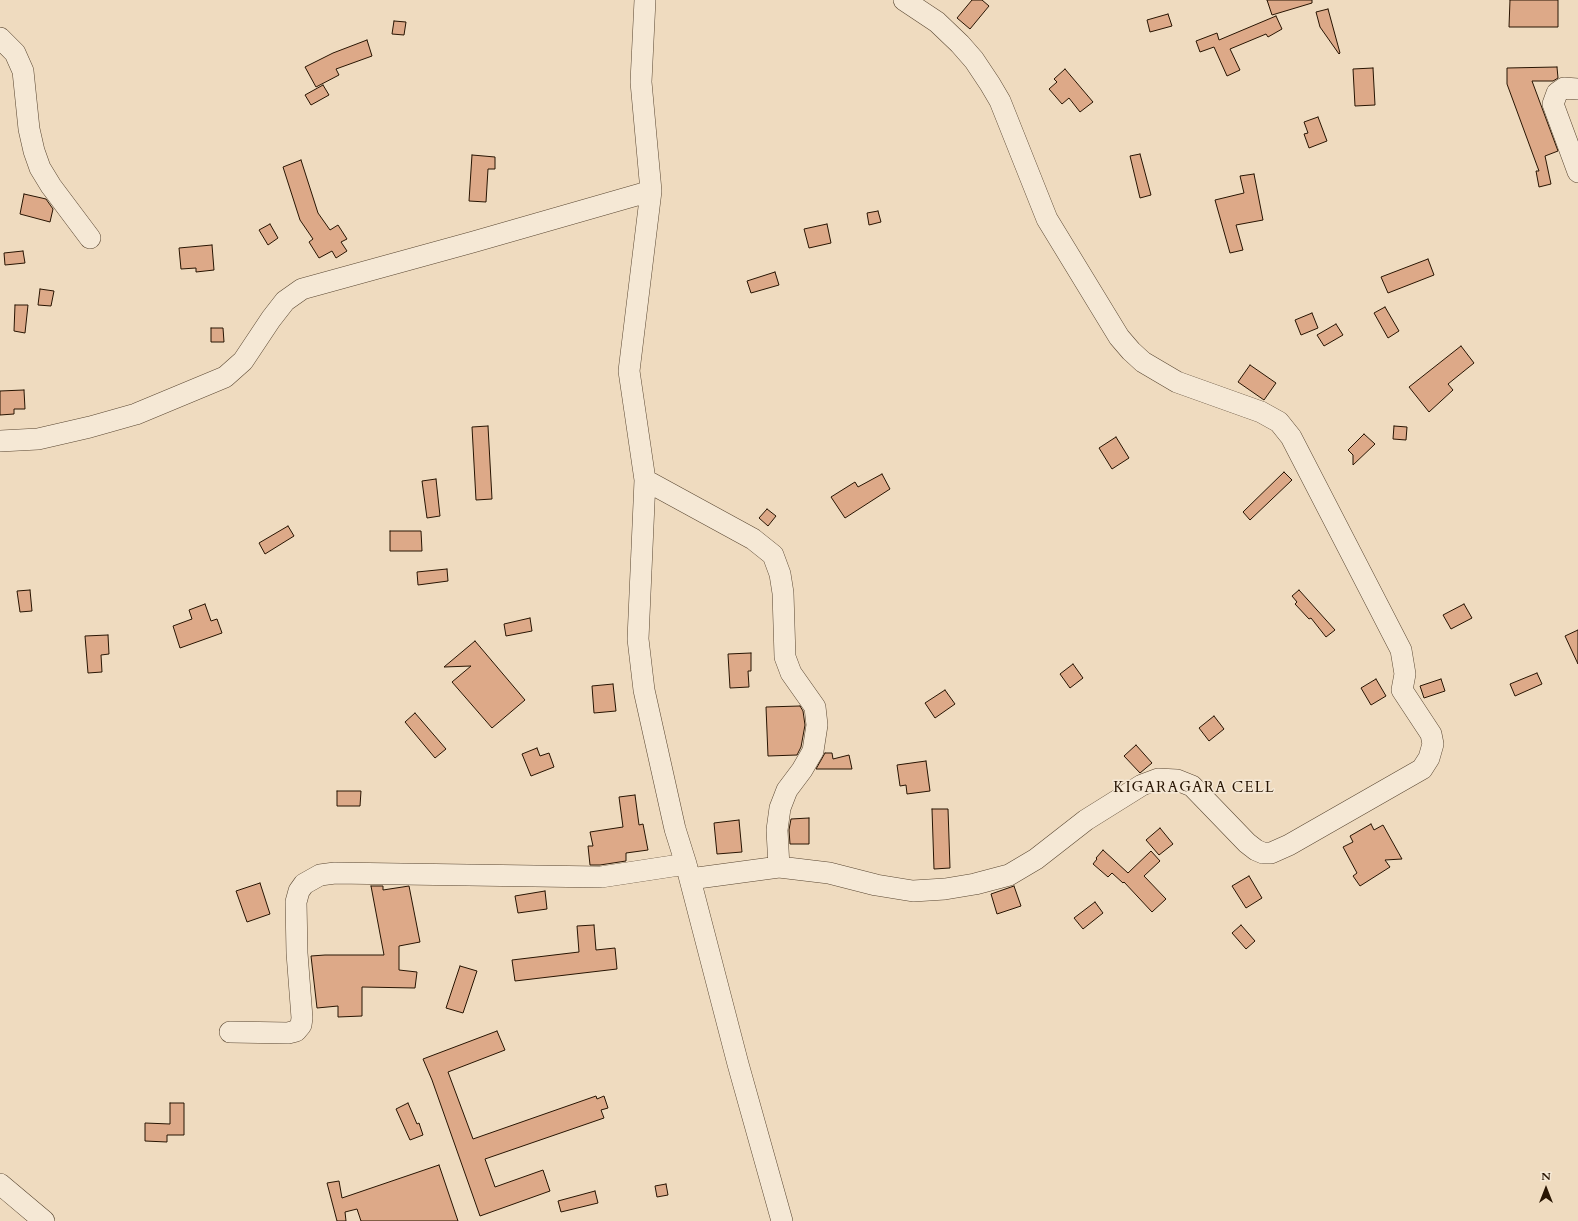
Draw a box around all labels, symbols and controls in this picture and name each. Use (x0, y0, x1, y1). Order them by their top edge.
district label: KIGARAGARA CELL (1113, 780, 1275, 798)
north arrow (1526, 1169, 1566, 1209)
text: N (1541, 1169, 1551, 1184)

